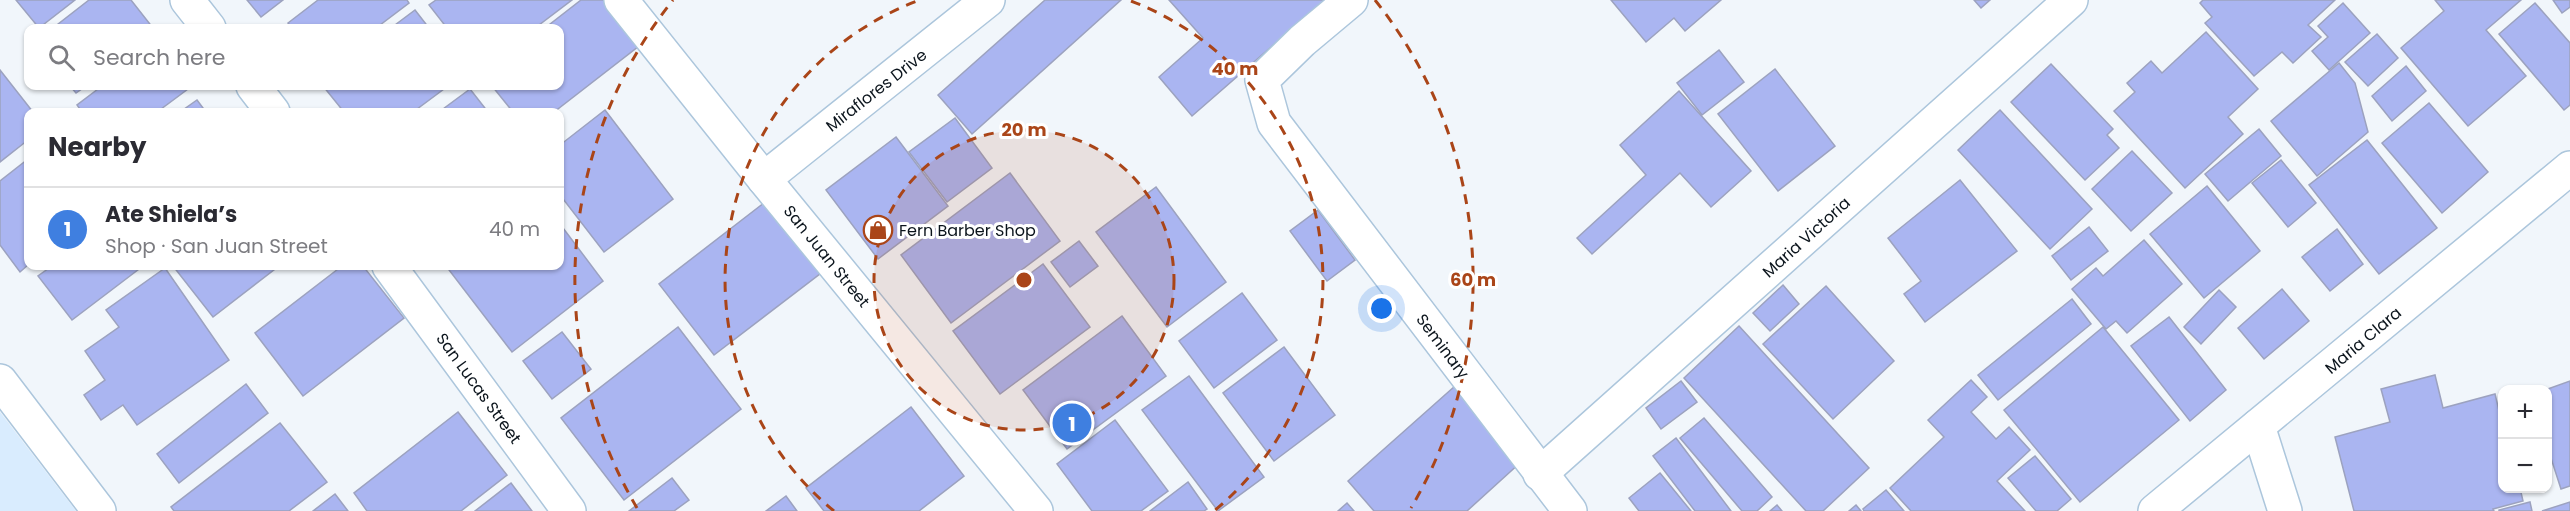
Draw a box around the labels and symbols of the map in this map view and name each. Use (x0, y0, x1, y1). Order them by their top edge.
street label: Miraflores Drive (821, 44, 932, 137)
text: 40 m (1212, 56, 1258, 81)
text: 20 m (1002, 117, 1046, 142)
street label: Maria Victoria (1757, 192, 1855, 283)
street label: San Juan Street (778, 200, 875, 312)
shop icon: Fern Barber Shop (862, 214, 894, 246)
place label: Fern Barber Shop (899, 219, 1036, 242)
text: 60 m (1450, 267, 1496, 292)
centre of rings (1014, 270, 1034, 290)
your location (1367, 294, 1396, 323)
street label: Maria Clara (2320, 302, 2407, 379)
street label: Seminary (1411, 309, 1475, 383)
street label: San Lucas Street (431, 328, 527, 449)
pin: 1 (1052, 400, 1092, 446)

